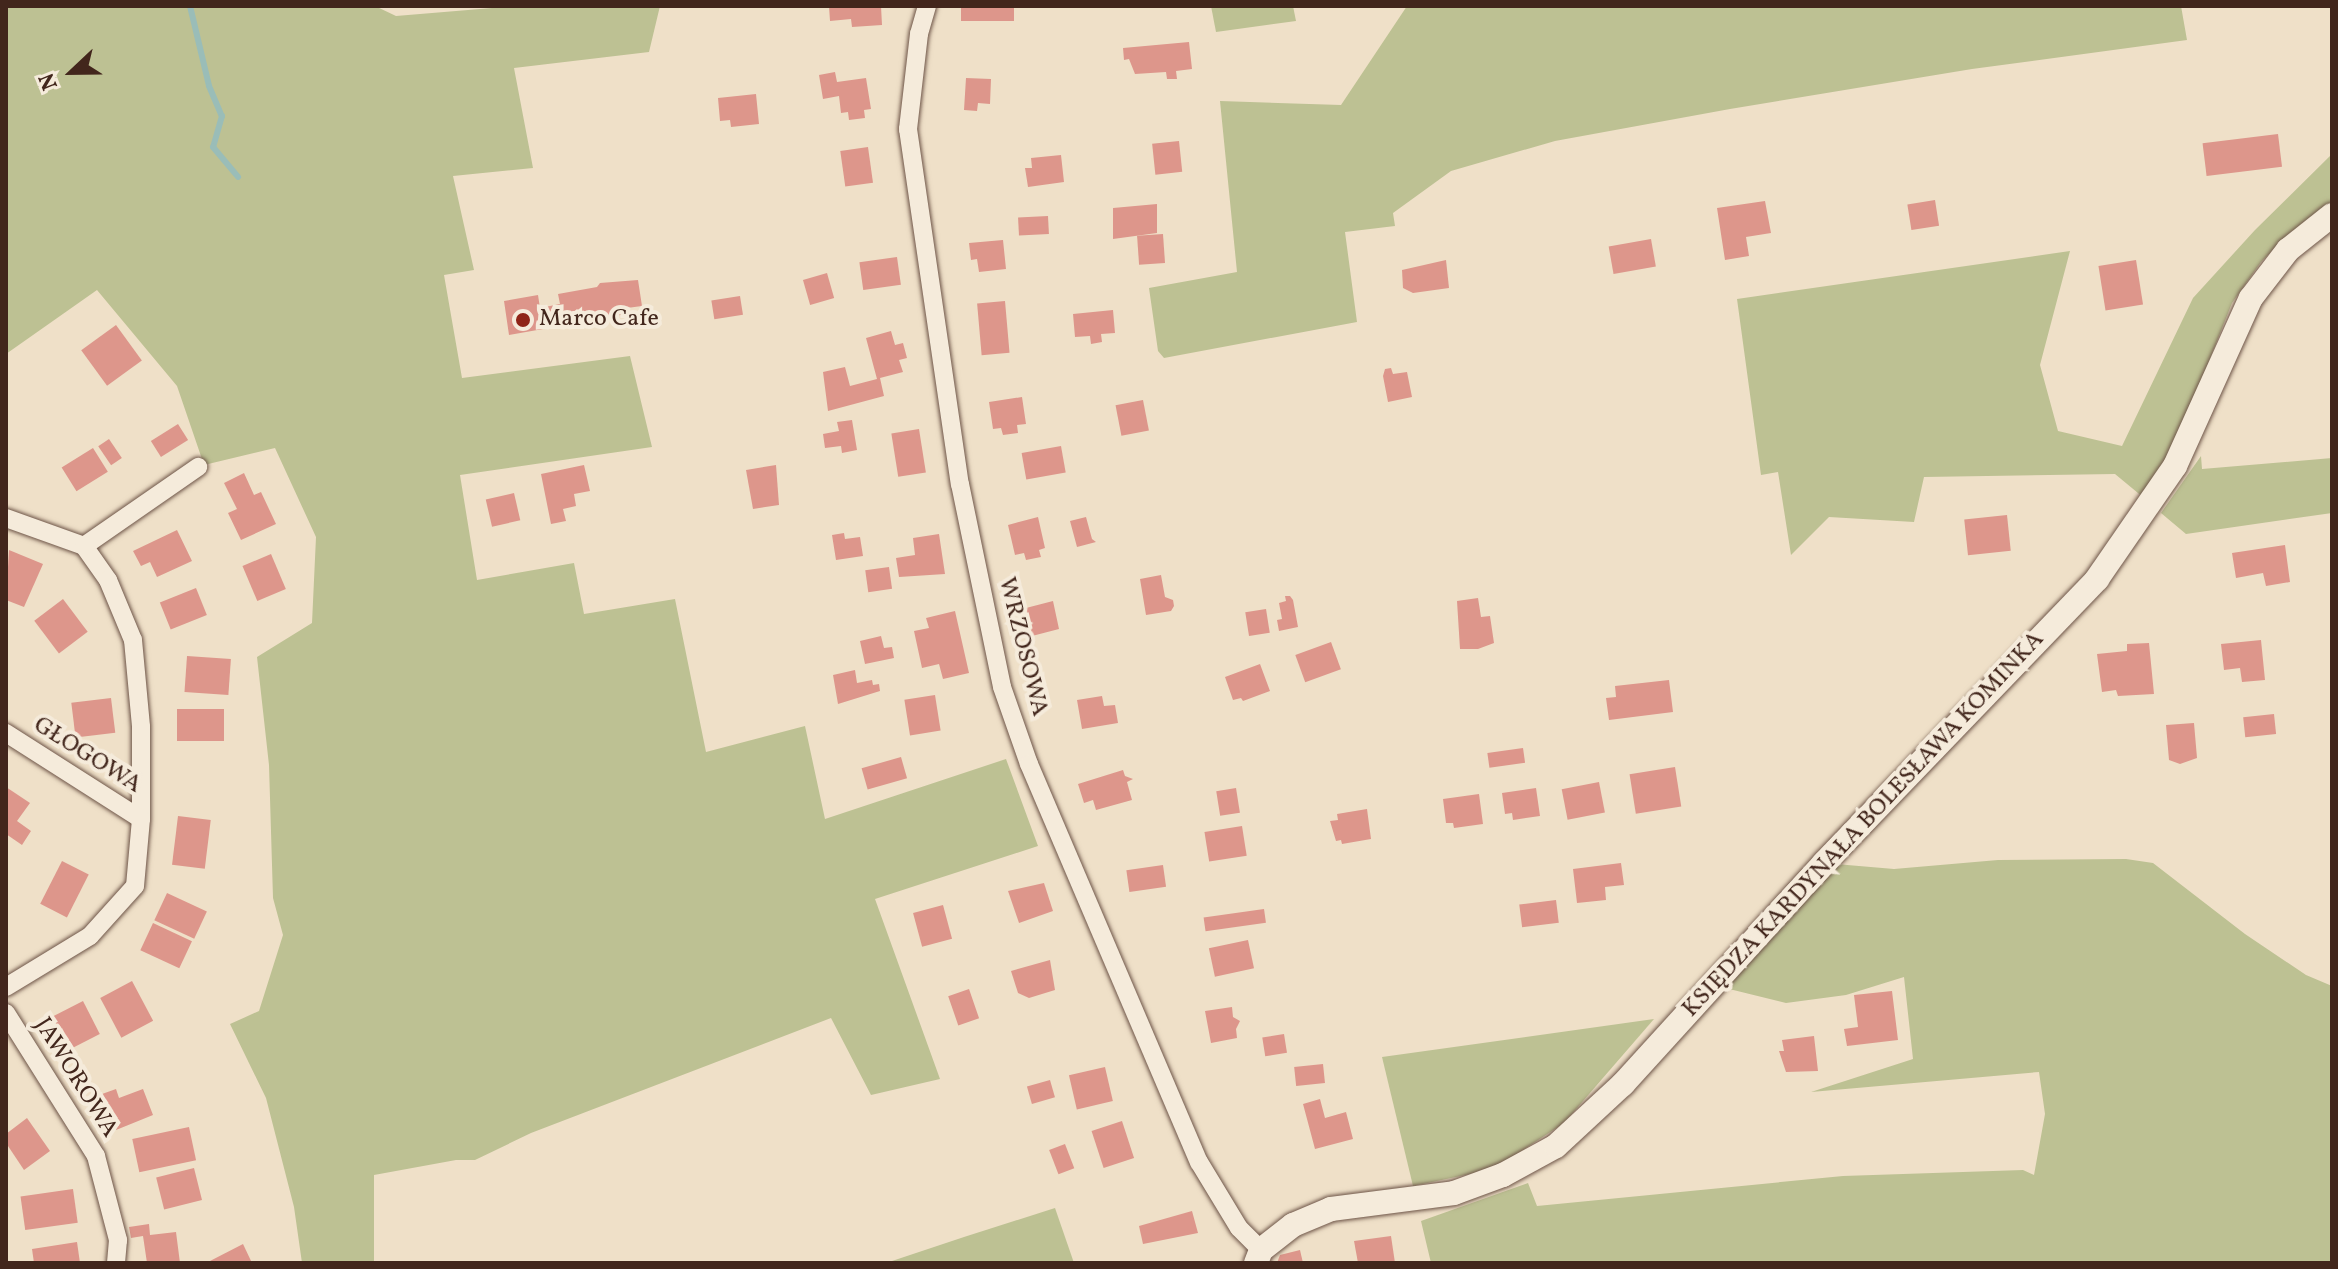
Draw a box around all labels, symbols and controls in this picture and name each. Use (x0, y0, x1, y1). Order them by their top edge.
north arrow (32, 32, 112, 112)
text: N (32, 68, 67, 94)
place label: Marco Cafe (539, 306, 659, 334)
marker: Marco Cafe (514, 311, 532, 329)
street label: WRZOSOWA (991, 575, 1053, 719)
street label: KSIĘDZA KARDYNAŁA BOLESŁAWA KOMINKA (1677, 626, 2051, 1024)
street label: GŁOGOWA (28, 711, 146, 801)
street label: JAWOROWA (27, 1013, 123, 1143)

